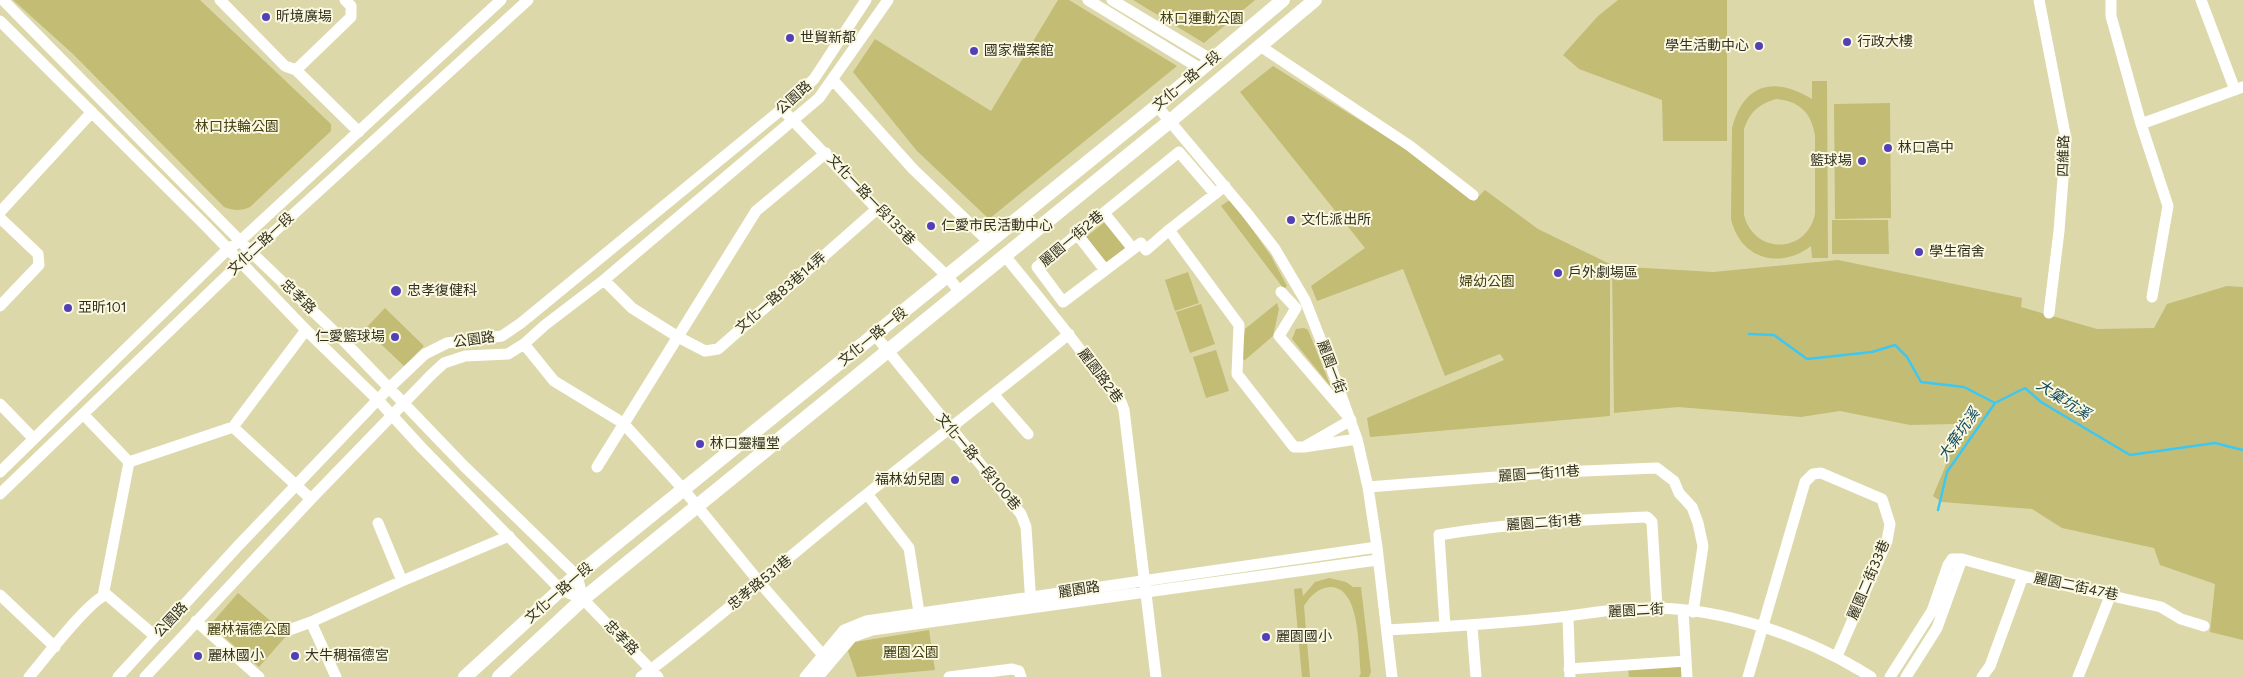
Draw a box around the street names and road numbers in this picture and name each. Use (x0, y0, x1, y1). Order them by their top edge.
street label: 文化一路一段 (1149, 48, 1225, 114)
street label: 公園路 (773, 78, 815, 118)
street label: 四維路 (2055, 135, 2073, 177)
street label: 文化一路一段135巷 (823, 151, 919, 249)
street label: 麗園一街2巷 (1037, 208, 1107, 270)
street label: 文化二路一段 (225, 209, 297, 279)
street label: 文化一路83巷14弄 (732, 249, 830, 337)
street label: 忠孝路 (277, 276, 319, 318)
street label: 文化一路一段 (835, 304, 911, 370)
street label: 公園路 (452, 329, 496, 351)
street label: 麗園一街 (1313, 338, 1349, 396)
street label: 麗園路2巷 (1074, 345, 1126, 407)
street label: 文化一路一段100巷 (932, 410, 1024, 514)
street label: 麗園一街11巷 (1498, 463, 1580, 485)
street label: 麗園二街1巷 (1506, 512, 1582, 534)
street label: 麗園二街33巷 (1845, 537, 1893, 623)
street label: 忠孝路531巷 (725, 552, 795, 614)
street label: 文化一路一段 (522, 559, 596, 627)
street label: 麗園二街47巷 (2032, 570, 2120, 604)
street label: 麗園路 (1057, 578, 1101, 602)
street label: 公園路 (151, 599, 191, 641)
street label: 麗園二街 (1608, 601, 1664, 621)
street label: 忠孝路 (600, 617, 642, 659)

